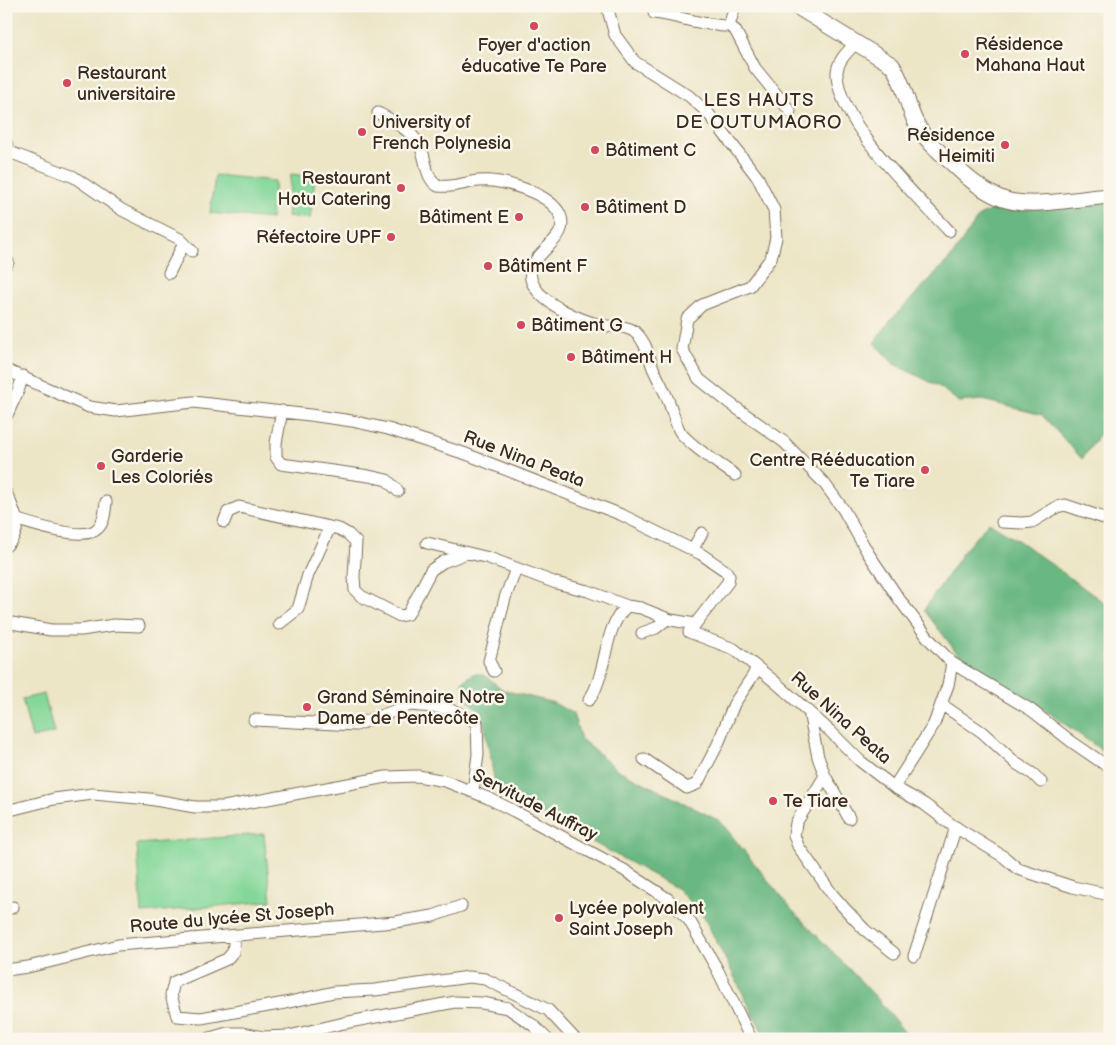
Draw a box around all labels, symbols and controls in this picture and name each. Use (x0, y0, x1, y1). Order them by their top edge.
marker: Foyer d'action éducative Te Pare (528, 20, 540, 32)
place label: Résidence Mahana Haut (975, 34, 1085, 76)
place label: Foyer d'action éducative Te Pare (461, 35, 607, 77)
marker: Résidence Mahana Haut (959, 48, 971, 60)
place label: Restaurant universitaire (77, 63, 176, 105)
marker: Restaurant universitaire (61, 77, 73, 89)
district label: LES HAUTS DE OUTUMAORO (675, 89, 843, 134)
place label: University of French Polynesia (372, 112, 511, 154)
place label: Résidence Heimiti (907, 125, 995, 167)
marker: University of French Polynesia (356, 126, 368, 138)
marker: Résidence Heimiti (999, 139, 1011, 151)
place label: Bâtiment C (605, 140, 696, 161)
marker: Bâtiment C (589, 144, 601, 156)
place label: Restaurant Hotu Catering (278, 168, 391, 210)
marker: Restaurant Hotu Catering (395, 182, 407, 194)
place label: Bâtiment D (595, 197, 686, 218)
marker: Bâtiment D (579, 201, 591, 213)
place label: Bâtiment E (419, 207, 509, 228)
marker: Bâtiment E (513, 211, 525, 223)
place label: Réfectoire UPF (256, 227, 381, 248)
marker: Réfectoire UPF (385, 231, 397, 243)
place label: Bâtiment F (498, 256, 587, 277)
marker: Bâtiment F (482, 260, 494, 272)
place label: Bâtiment G (531, 315, 623, 336)
marker: Bâtiment G (515, 319, 527, 331)
place label: Bâtiment H (581, 347, 673, 368)
marker: Bâtiment H (565, 351, 577, 363)
street label: Rue Nina Peata (461, 426, 587, 492)
place label: Garderie Les Coloriés (111, 446, 213, 488)
place label: Centre Rééducation Te Tiare (749, 450, 915, 492)
marker: Garderie Les Coloriés (95, 460, 107, 472)
marker: Centre Rééducation Te Tiare (919, 464, 931, 476)
street label: Rue Nina Peata (786, 667, 896, 769)
place label: Grand Séminaire Notre Dame de Pentecôte (317, 687, 505, 729)
marker: Grand Séminaire Notre Dame de Pentecôte (301, 701, 313, 713)
street label: Servitude Auffray (469, 764, 602, 846)
place label: Te Tiare (783, 791, 849, 812)
marker: Te Tiare (767, 795, 779, 807)
place label: Lycée polyvalent Saint Joseph (569, 898, 705, 940)
street label: Route du lycée St Joseph (129, 899, 335, 937)
marker: Lycée polyvalent Saint Joseph (553, 912, 565, 924)

